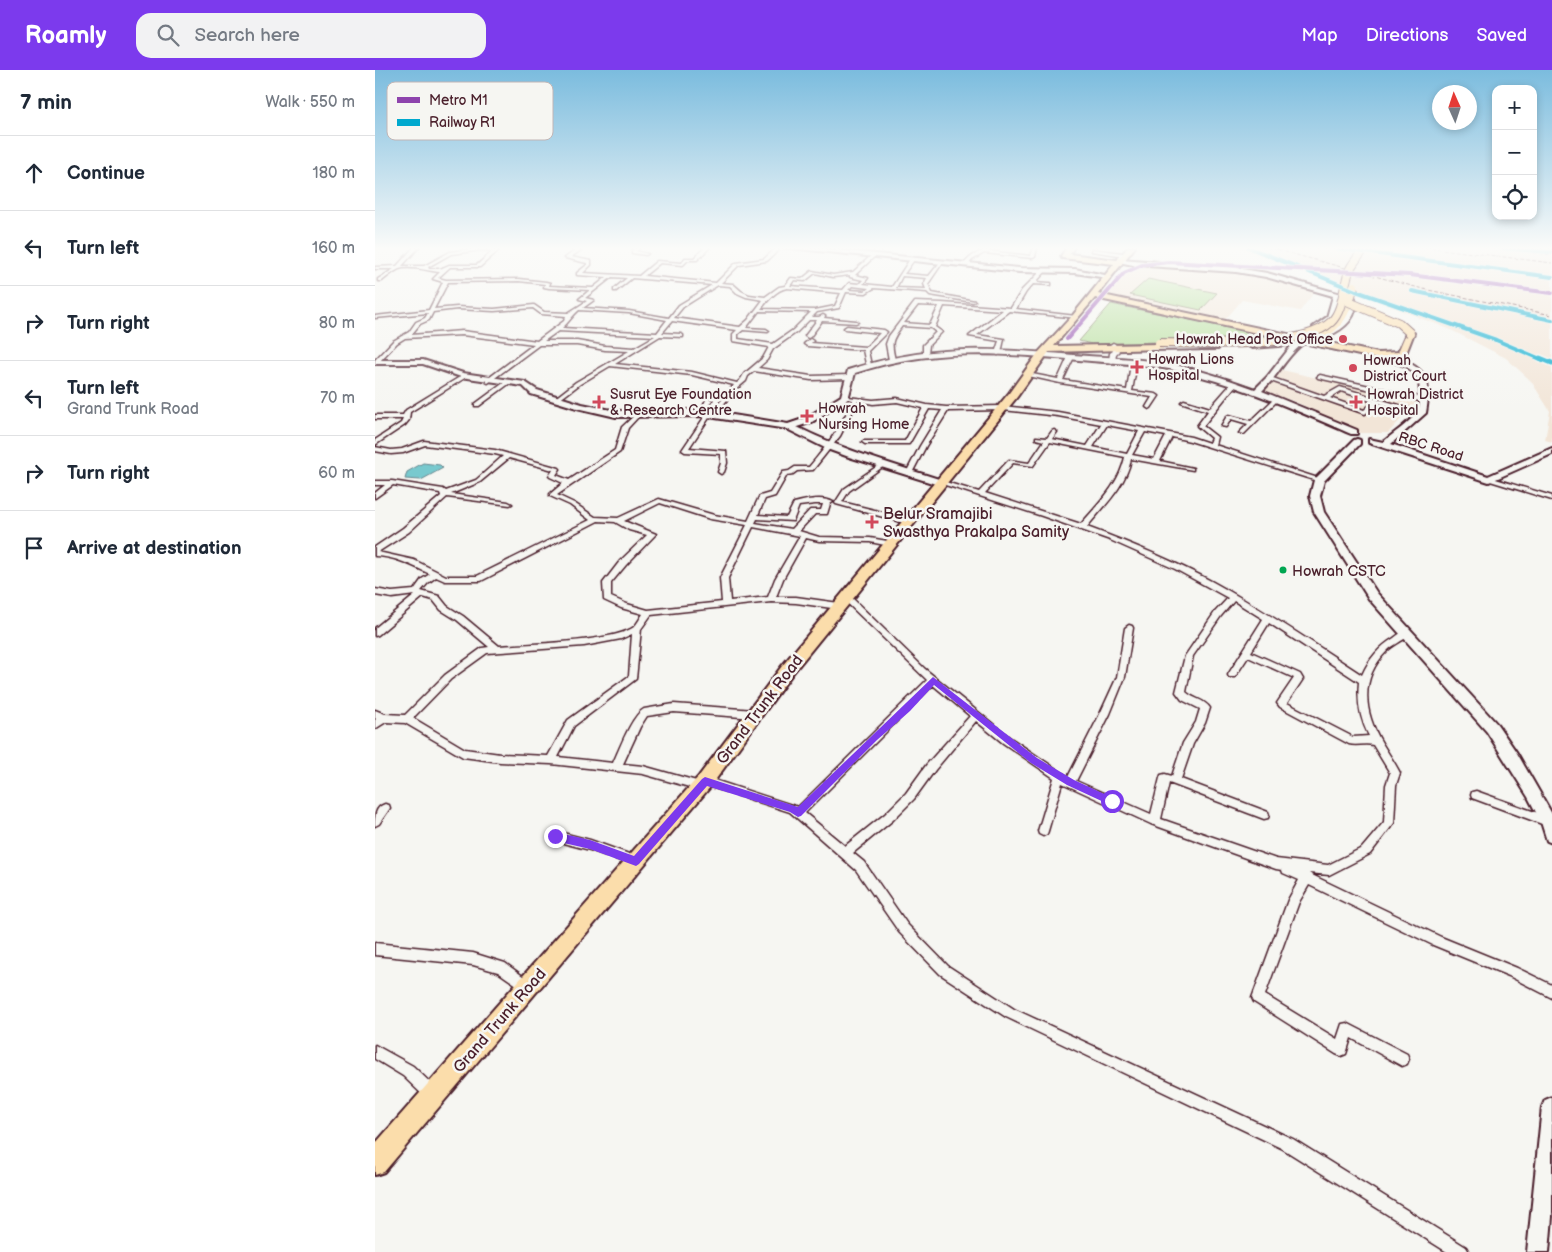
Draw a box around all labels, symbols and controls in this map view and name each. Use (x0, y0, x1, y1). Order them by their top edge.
search box (136, 13, 486, 58)
text: Roamly (25, 21, 106, 50)
icon: search (154, 21, 182, 49)
text: Search here (194, 24, 300, 47)
text: Map (1302, 25, 1338, 46)
text: Directions (1366, 25, 1448, 46)
text: Saved (1476, 25, 1527, 46)
legend (387, 82, 553, 140)
north arrow (1432, 85, 1477, 130)
map controls (1492, 85, 1537, 220)
button: + (1492, 85, 1537, 130)
text: 7 min (20, 90, 72, 115)
text: Metro M1 (429, 92, 488, 109)
text: Walk · 550 m (265, 93, 355, 112)
text: Railway R1 (429, 114, 495, 131)
button: − (1492, 130, 1537, 175)
icon: ahead (20, 159, 48, 187)
text: Continue (67, 162, 145, 185)
text: 180 m (313, 164, 355, 183)
button: locate (1492, 175, 1537, 220)
icon: left (20, 234, 48, 262)
text: Turn left (67, 237, 139, 260)
text: 160 m (312, 239, 355, 258)
icon: right (20, 309, 48, 337)
text: Turn right (67, 312, 150, 335)
text: 80 m (319, 314, 355, 333)
place label: Howrah Head Post Office (1175, 331, 1333, 348)
marker: Howrah Head Post Office (1337, 333, 1349, 345)
place label: Howrah Lions Hospital (1148, 351, 1234, 384)
place label: Howrah District Court (1363, 352, 1447, 385)
marker: Howrah Lions Hospital (1130, 360, 1144, 374)
marker: Howrah District Court (1347, 362, 1359, 374)
text: Turn left (67, 377, 139, 400)
icon: left (20, 384, 48, 412)
place label: Susrut Eye Foundation & Research Centre (610, 386, 752, 419)
place label: Howrah District Hospital (1367, 386, 1464, 419)
text: 70 m (320, 389, 355, 408)
marker: Susrut Eye Foundation & Research Centre (592, 395, 606, 409)
marker: Howrah District Hospital (1349, 395, 1363, 409)
text: Grand Trunk Road (67, 400, 199, 419)
place label: Howrah Nursing Home (818, 400, 909, 433)
marker: Howrah Nursing Home (800, 409, 814, 423)
street label: RBC Road (1396, 428, 1465, 465)
icon: right (20, 459, 48, 487)
text: Turn right (67, 462, 150, 485)
text: 60 m (318, 464, 355, 483)
place label: Belur Sramajibi Swasthya Prakalpa Samity (883, 505, 1070, 542)
marker: Belur Sramajibi Swasthya Prakalpa Samity (865, 515, 879, 529)
icon: arrive (20, 534, 48, 562)
text: Arrive at destination (67, 537, 242, 560)
place label: Howrah CSTC (1292, 562, 1386, 581)
marker: Howrah CSTC (1278, 565, 1288, 575)
street label: Grand Trunk Road (713, 652, 807, 768)
route start (1101, 790, 1124, 813)
route end (544, 825, 567, 848)
street label: Grand Trunk Road (450, 965, 551, 1077)

